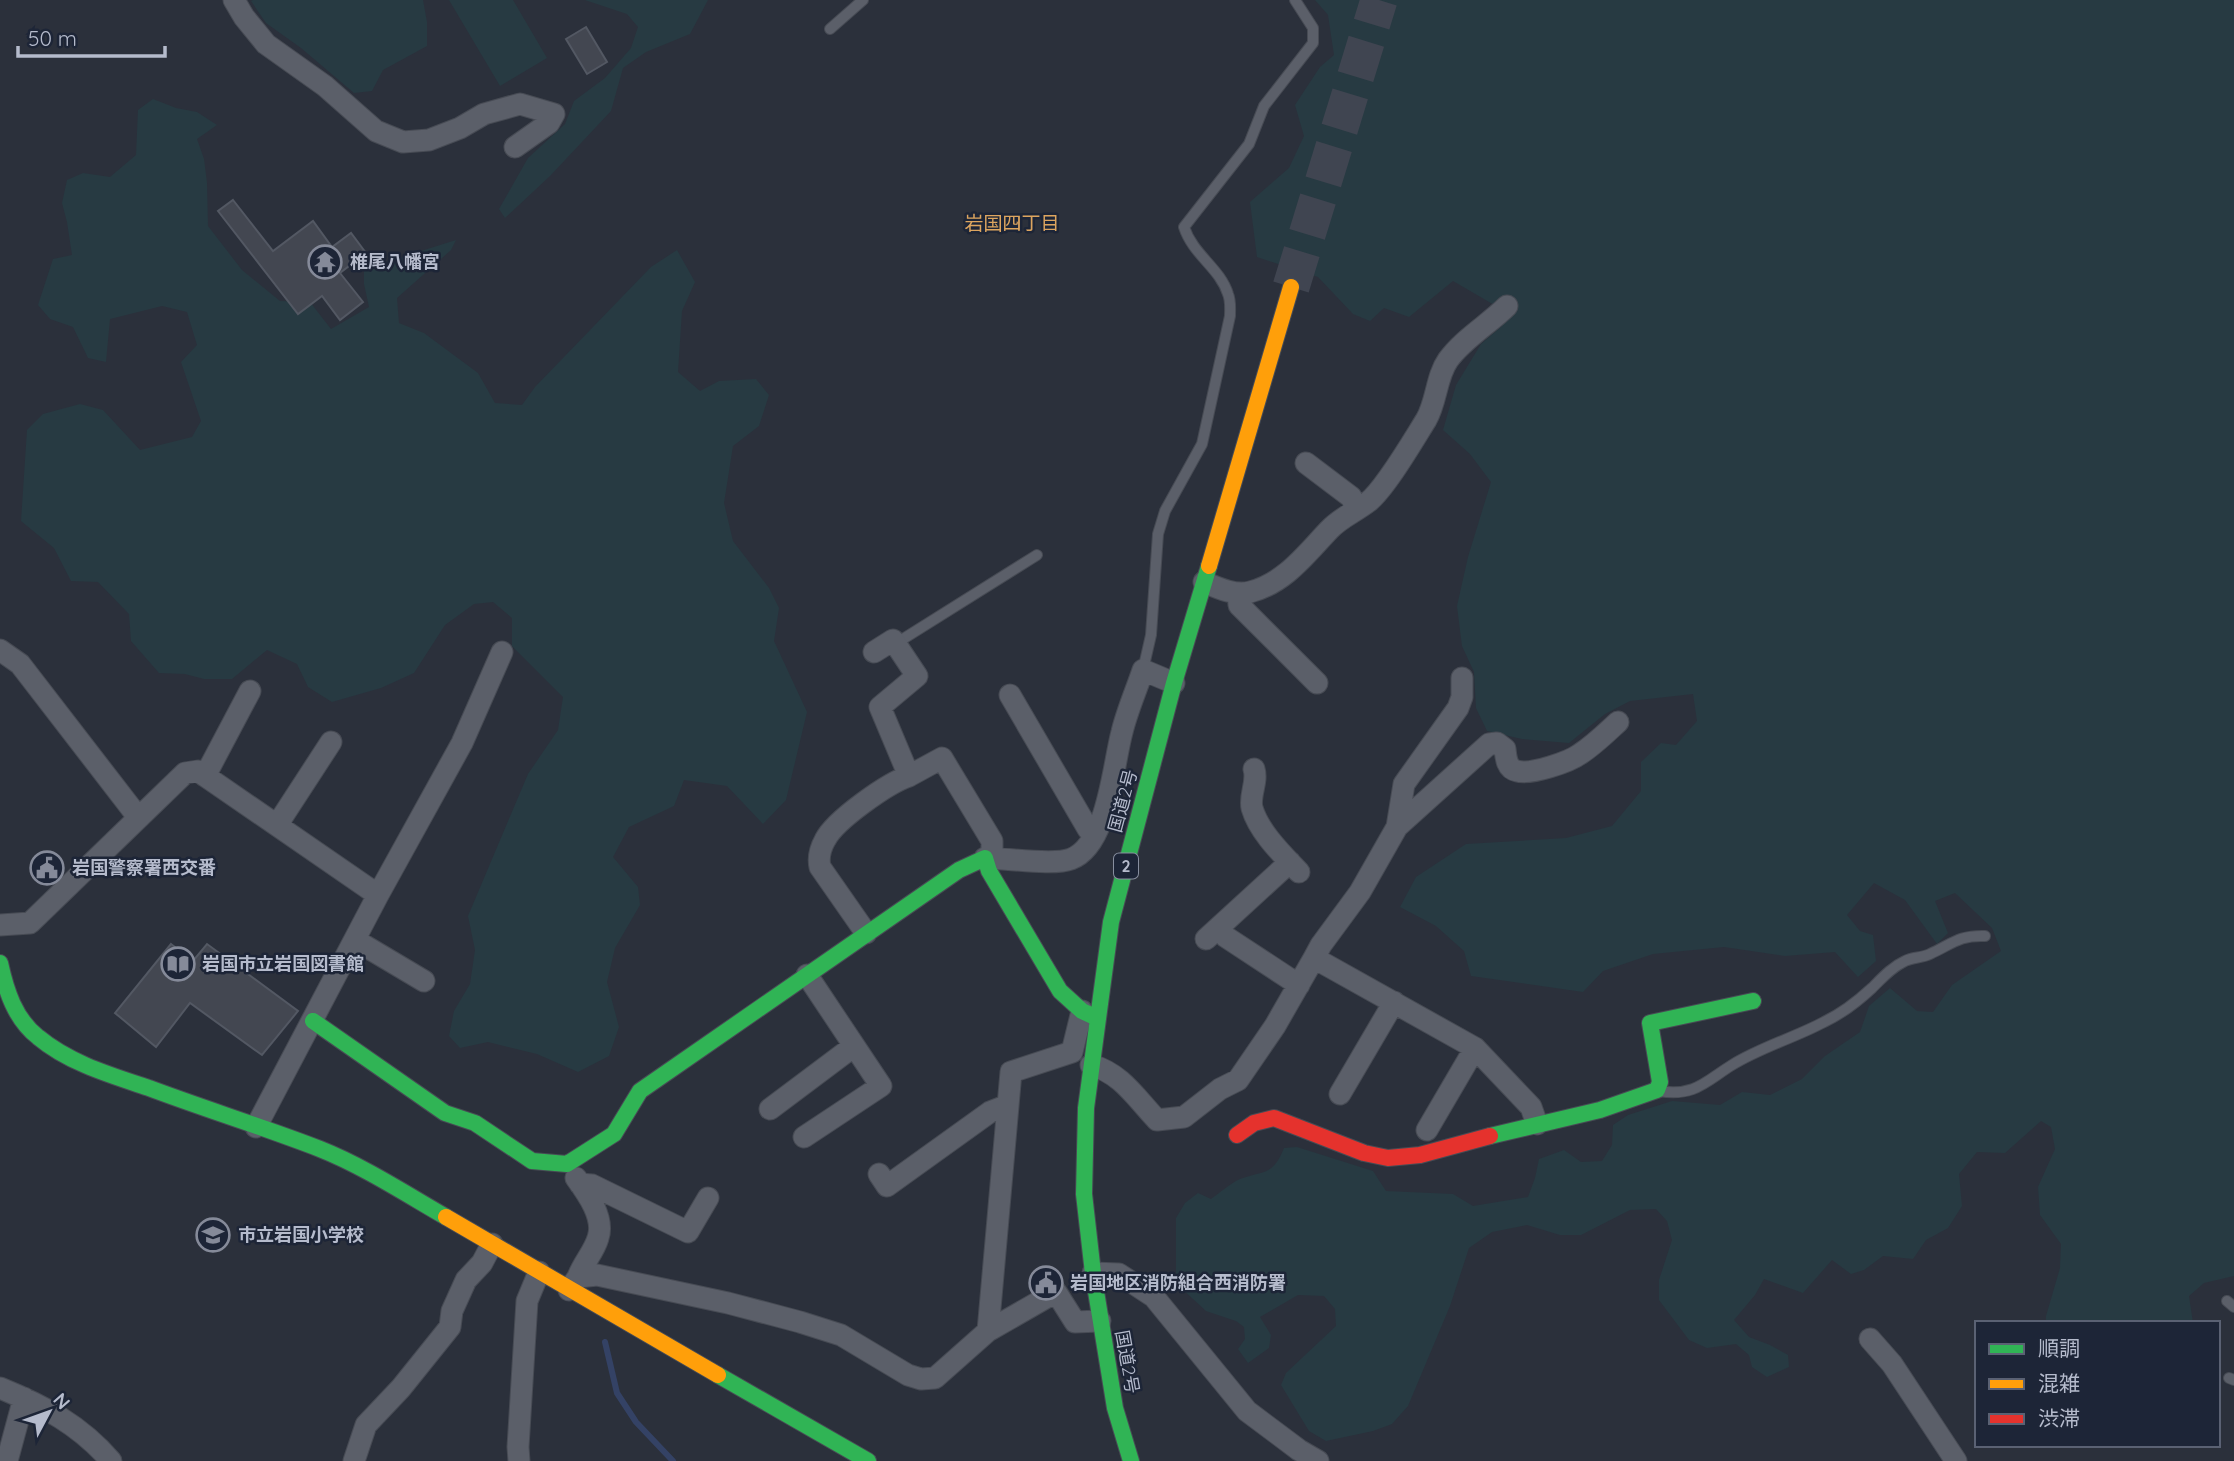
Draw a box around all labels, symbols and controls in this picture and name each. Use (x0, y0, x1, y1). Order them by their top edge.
scale bar (18, 14, 164, 58)
text: 50 m (28, 25, 77, 51)
district label: 岩国四丁目 (964, 211, 1060, 235)
temple icon: 椎尾八幡宮 (306, 243, 344, 281)
place label: 椎尾八幡宮 (350, 250, 440, 273)
street label: 国道2号 (1103, 767, 1142, 835)
public building icon: 岩国警察署西交番 (28, 849, 66, 887)
road number: 2 (1114, 853, 1138, 878)
place label: 岩国警察署西交番 (72, 856, 216, 879)
library icon: 岩国市立岩国図書館 (159, 945, 197, 983)
place label: 岩国市立岩国図書館 (202, 952, 364, 975)
school or university icon: 市立岩国小学校 (194, 1216, 232, 1254)
place label: 市立岩国小学校 (238, 1223, 364, 1246)
public building icon: 岩国地区消防組合西消防署 (1027, 1264, 1065, 1302)
place label: 岩国地区消防組合西消防署 (1070, 1271, 1286, 1294)
legend (1975, 1321, 2220, 1447)
street label: 国道2号 (1111, 1328, 1144, 1395)
text: 順調 (2038, 1335, 2080, 1361)
text: 混雑 (2038, 1370, 2080, 1396)
north arrow (14, 1377, 84, 1447)
text: N (48, 1388, 75, 1414)
text: 渋滞 (2038, 1405, 2080, 1431)

